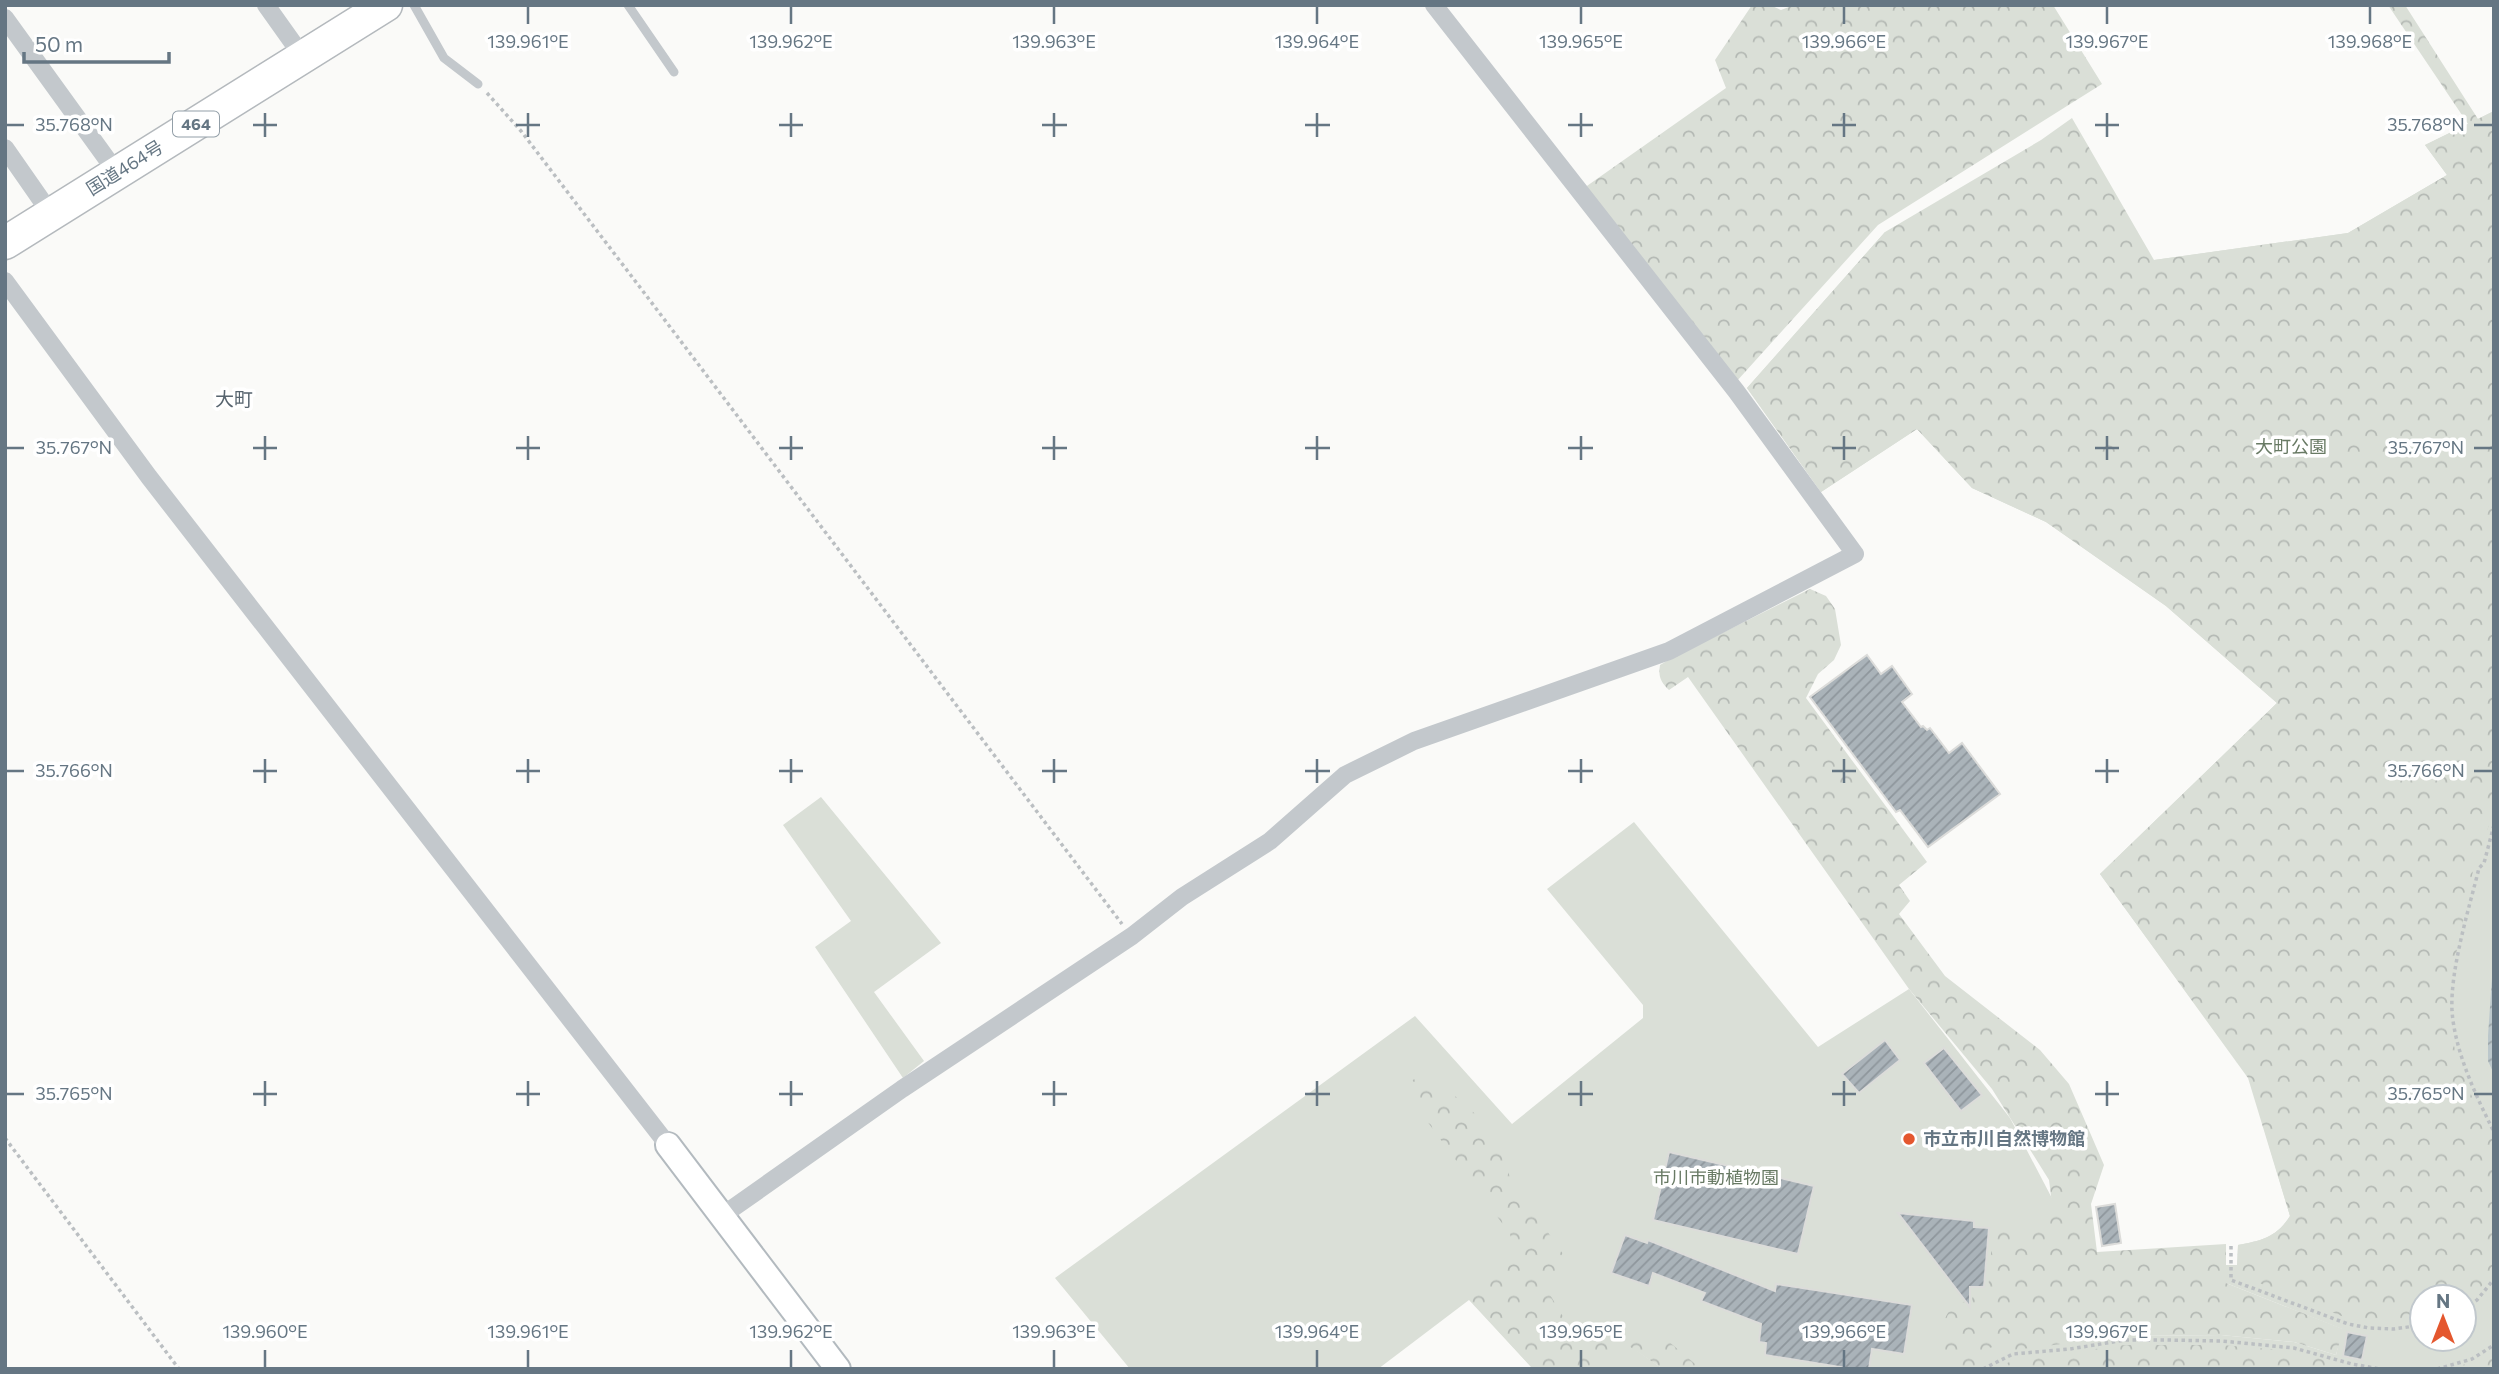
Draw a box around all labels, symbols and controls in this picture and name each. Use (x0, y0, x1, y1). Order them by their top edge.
scale bar (24, 21, 170, 65)
text: 139.961°E (487, 30, 569, 52)
text: 139.962°E (749, 30, 833, 52)
text: 139.963°E (1012, 30, 1096, 52)
text: 139.964°E (1275, 30, 1359, 52)
text: 139.965°E (1539, 30, 1623, 52)
text: 139.966°E (1802, 30, 1886, 52)
text: 139.967°E (2065, 30, 2149, 52)
text: 139.968°E (2328, 30, 2412, 52)
text: 50 m (35, 31, 83, 56)
road number: 464 (173, 112, 219, 136)
text: 35.768°N (35, 113, 113, 135)
text: 35.768°N (2387, 113, 2465, 135)
street label: 国道464号 (82, 135, 167, 199)
district label: 大町 (215, 387, 253, 410)
park label: 大町公園 (2255, 435, 2327, 457)
text: 35.767°N (36, 436, 112, 458)
text: 35.767°N (2388, 436, 2464, 458)
text: 35.766°N (35, 759, 113, 781)
text: 35.766°N (2387, 759, 2465, 781)
text: 35.765°N (35, 1082, 113, 1104)
text: 35.765°N (2387, 1082, 2465, 1104)
place label: 市立市川自然博物館 (1923, 1127, 2085, 1149)
marker: 市立市川自然博物館 (1901, 1131, 1917, 1147)
park label: 市川市動植物園 (1653, 1166, 1779, 1188)
north arrow (2408, 1283, 2478, 1353)
text: N (2436, 1289, 2450, 1312)
text: 139.960°E (222, 1320, 308, 1342)
text: 139.961°E (487, 1320, 569, 1342)
text: 139.962°E (749, 1320, 833, 1342)
text: 139.963°E (1012, 1320, 1096, 1342)
text: 139.964°E (1275, 1320, 1359, 1342)
text: 139.965°E (1539, 1320, 1623, 1342)
text: 139.966°E (1802, 1320, 1886, 1342)
text: 139.967°E (2065, 1320, 2149, 1342)

